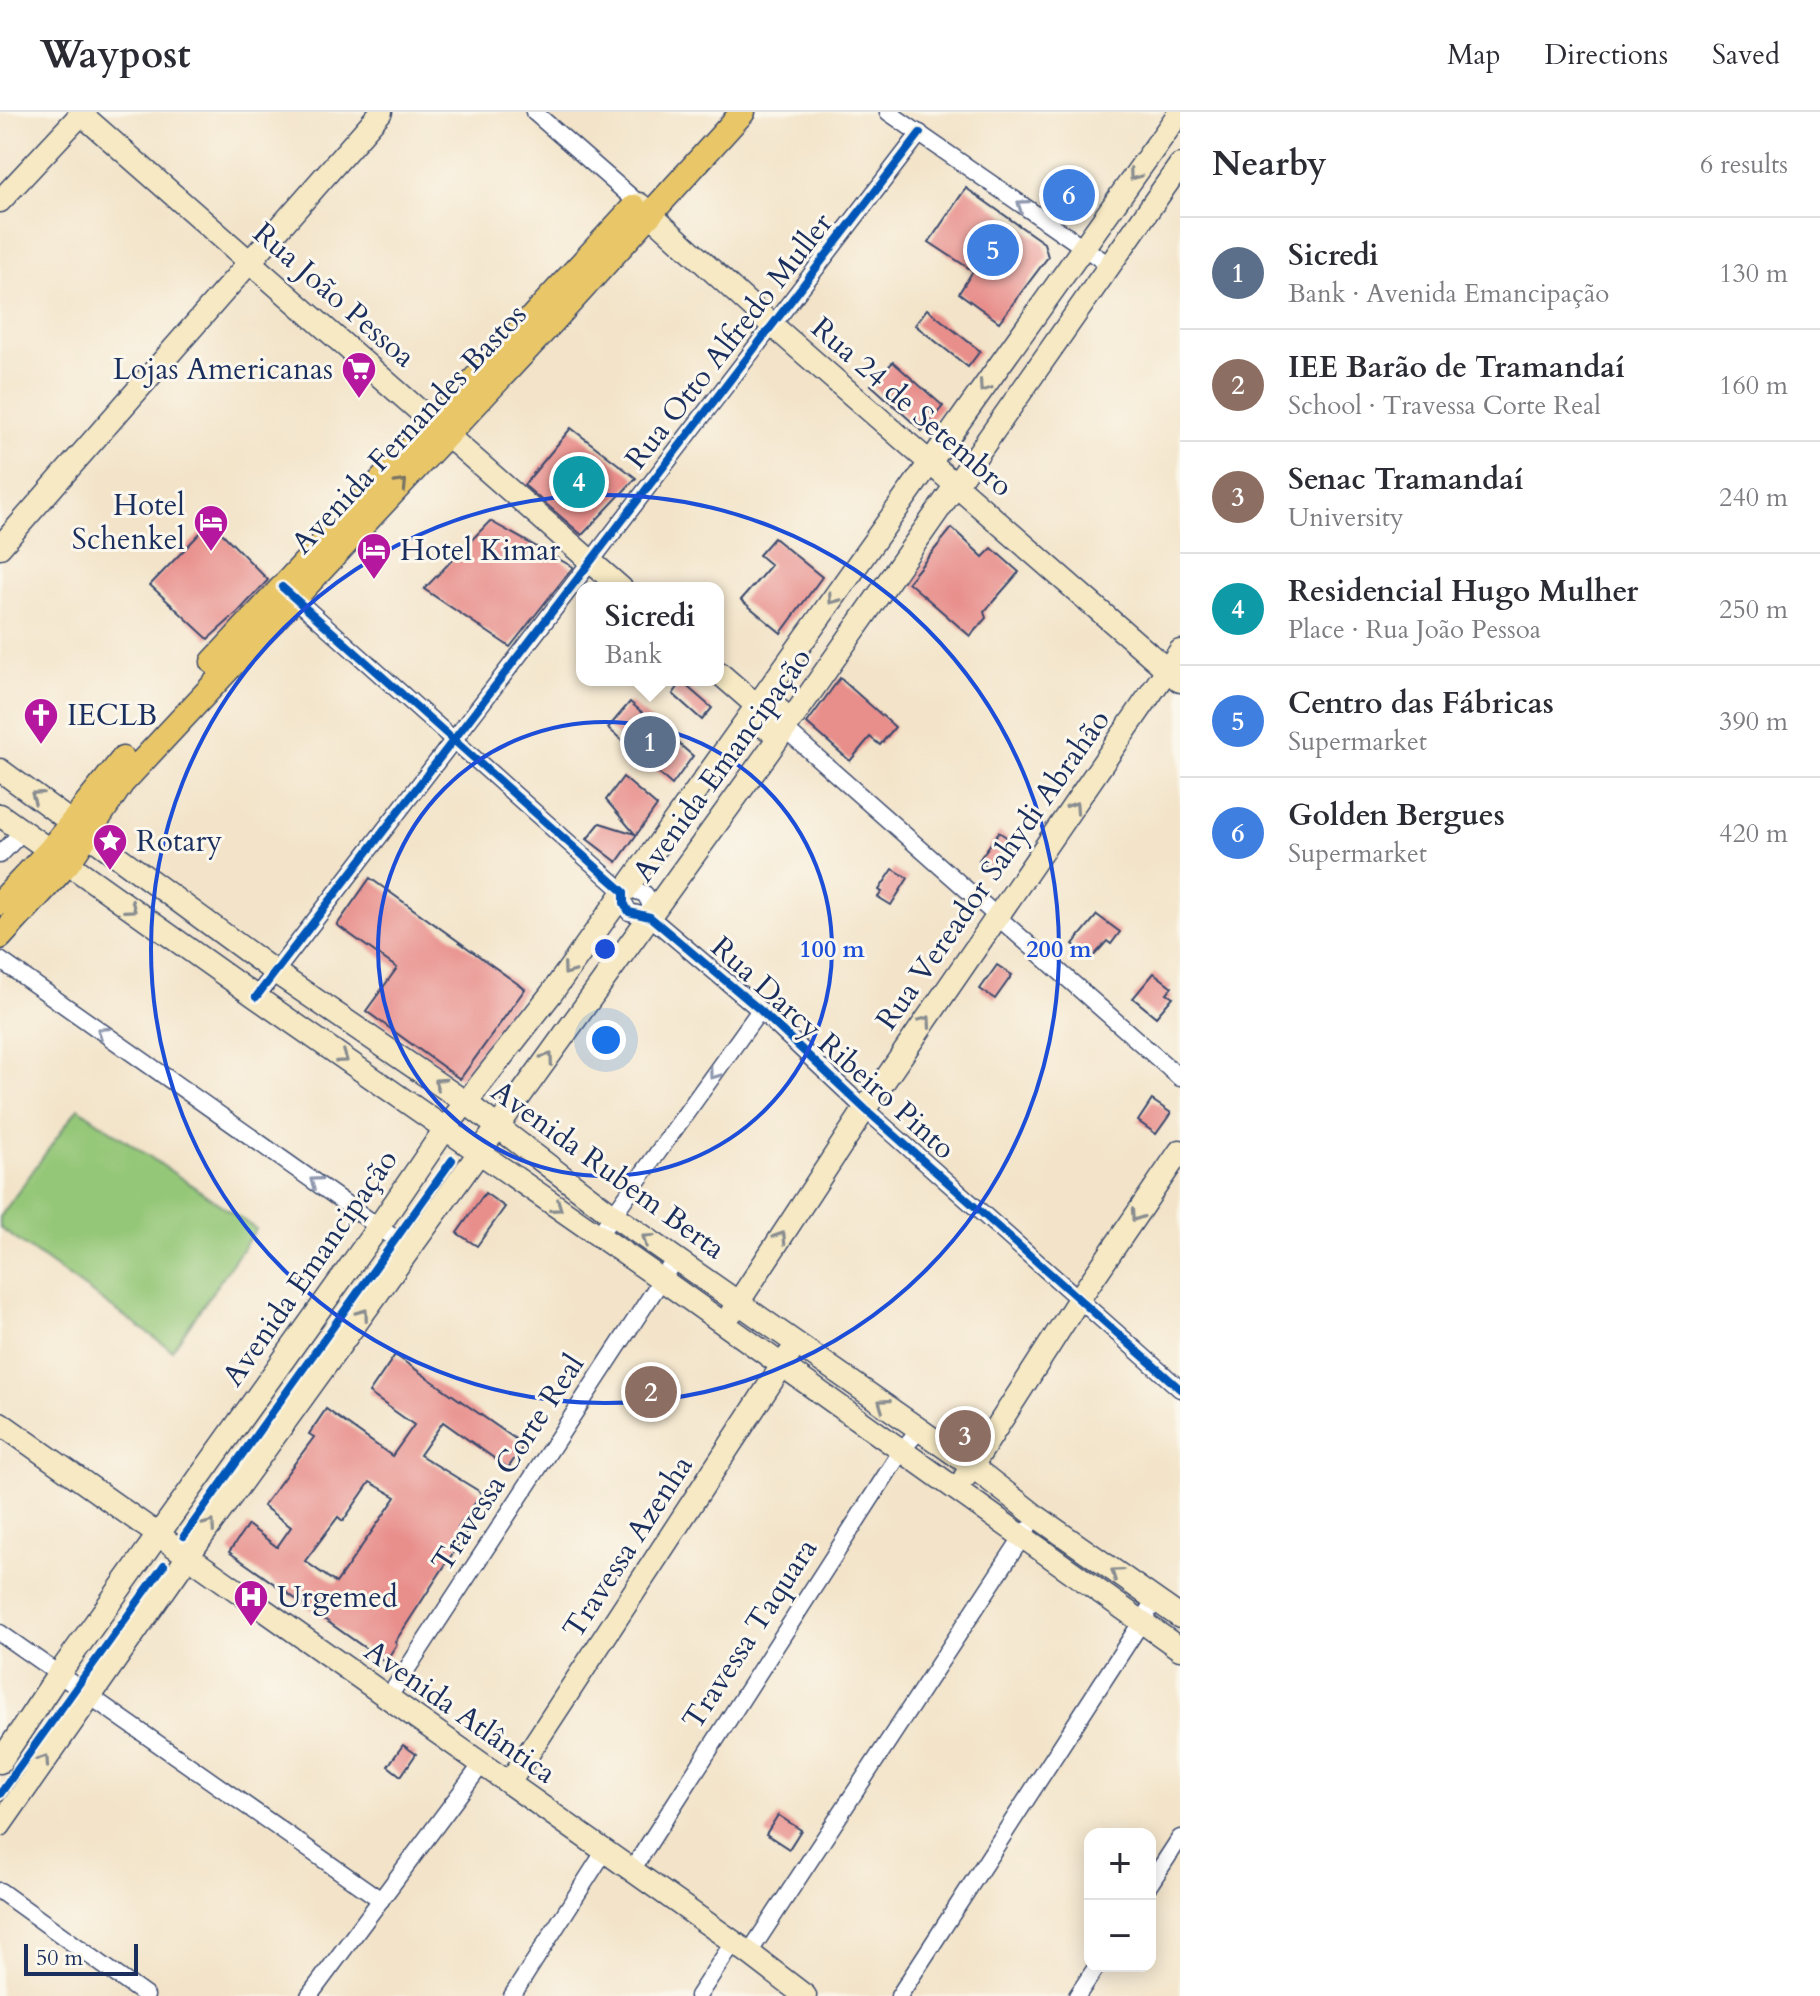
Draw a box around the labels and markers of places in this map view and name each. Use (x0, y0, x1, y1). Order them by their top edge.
pin: 6 (1043, 165, 1095, 225)
pin: 5 (967, 220, 1019, 280)
place label: Lojas Americanas (113, 349, 333, 390)
supermarket icon: Lojas Americanas (340, 350, 378, 400)
pin: 4 (553, 452, 605, 512)
place label: Hotel Schenkel (72, 485, 185, 560)
hotel icon: Hotel Schenkel (192, 503, 230, 553)
place label: Hotel Kimar (400, 530, 560, 571)
hotel icon: Hotel Kimar (355, 531, 393, 581)
place label: IECLB (67, 695, 157, 736)
church icon: IECLB (22, 696, 60, 746)
pin: 1 (624, 712, 676, 772)
place label: Rotary (136, 821, 222, 862)
place icon: Rotary (91, 822, 129, 872)
centre of rings (591, 935, 619, 963)
pin: 2 (625, 1362, 677, 1422)
pin: 3 (939, 1406, 991, 1466)
place label: Urgemed (277, 1577, 398, 1618)
hospital icon: Urgemed (232, 1578, 270, 1628)

